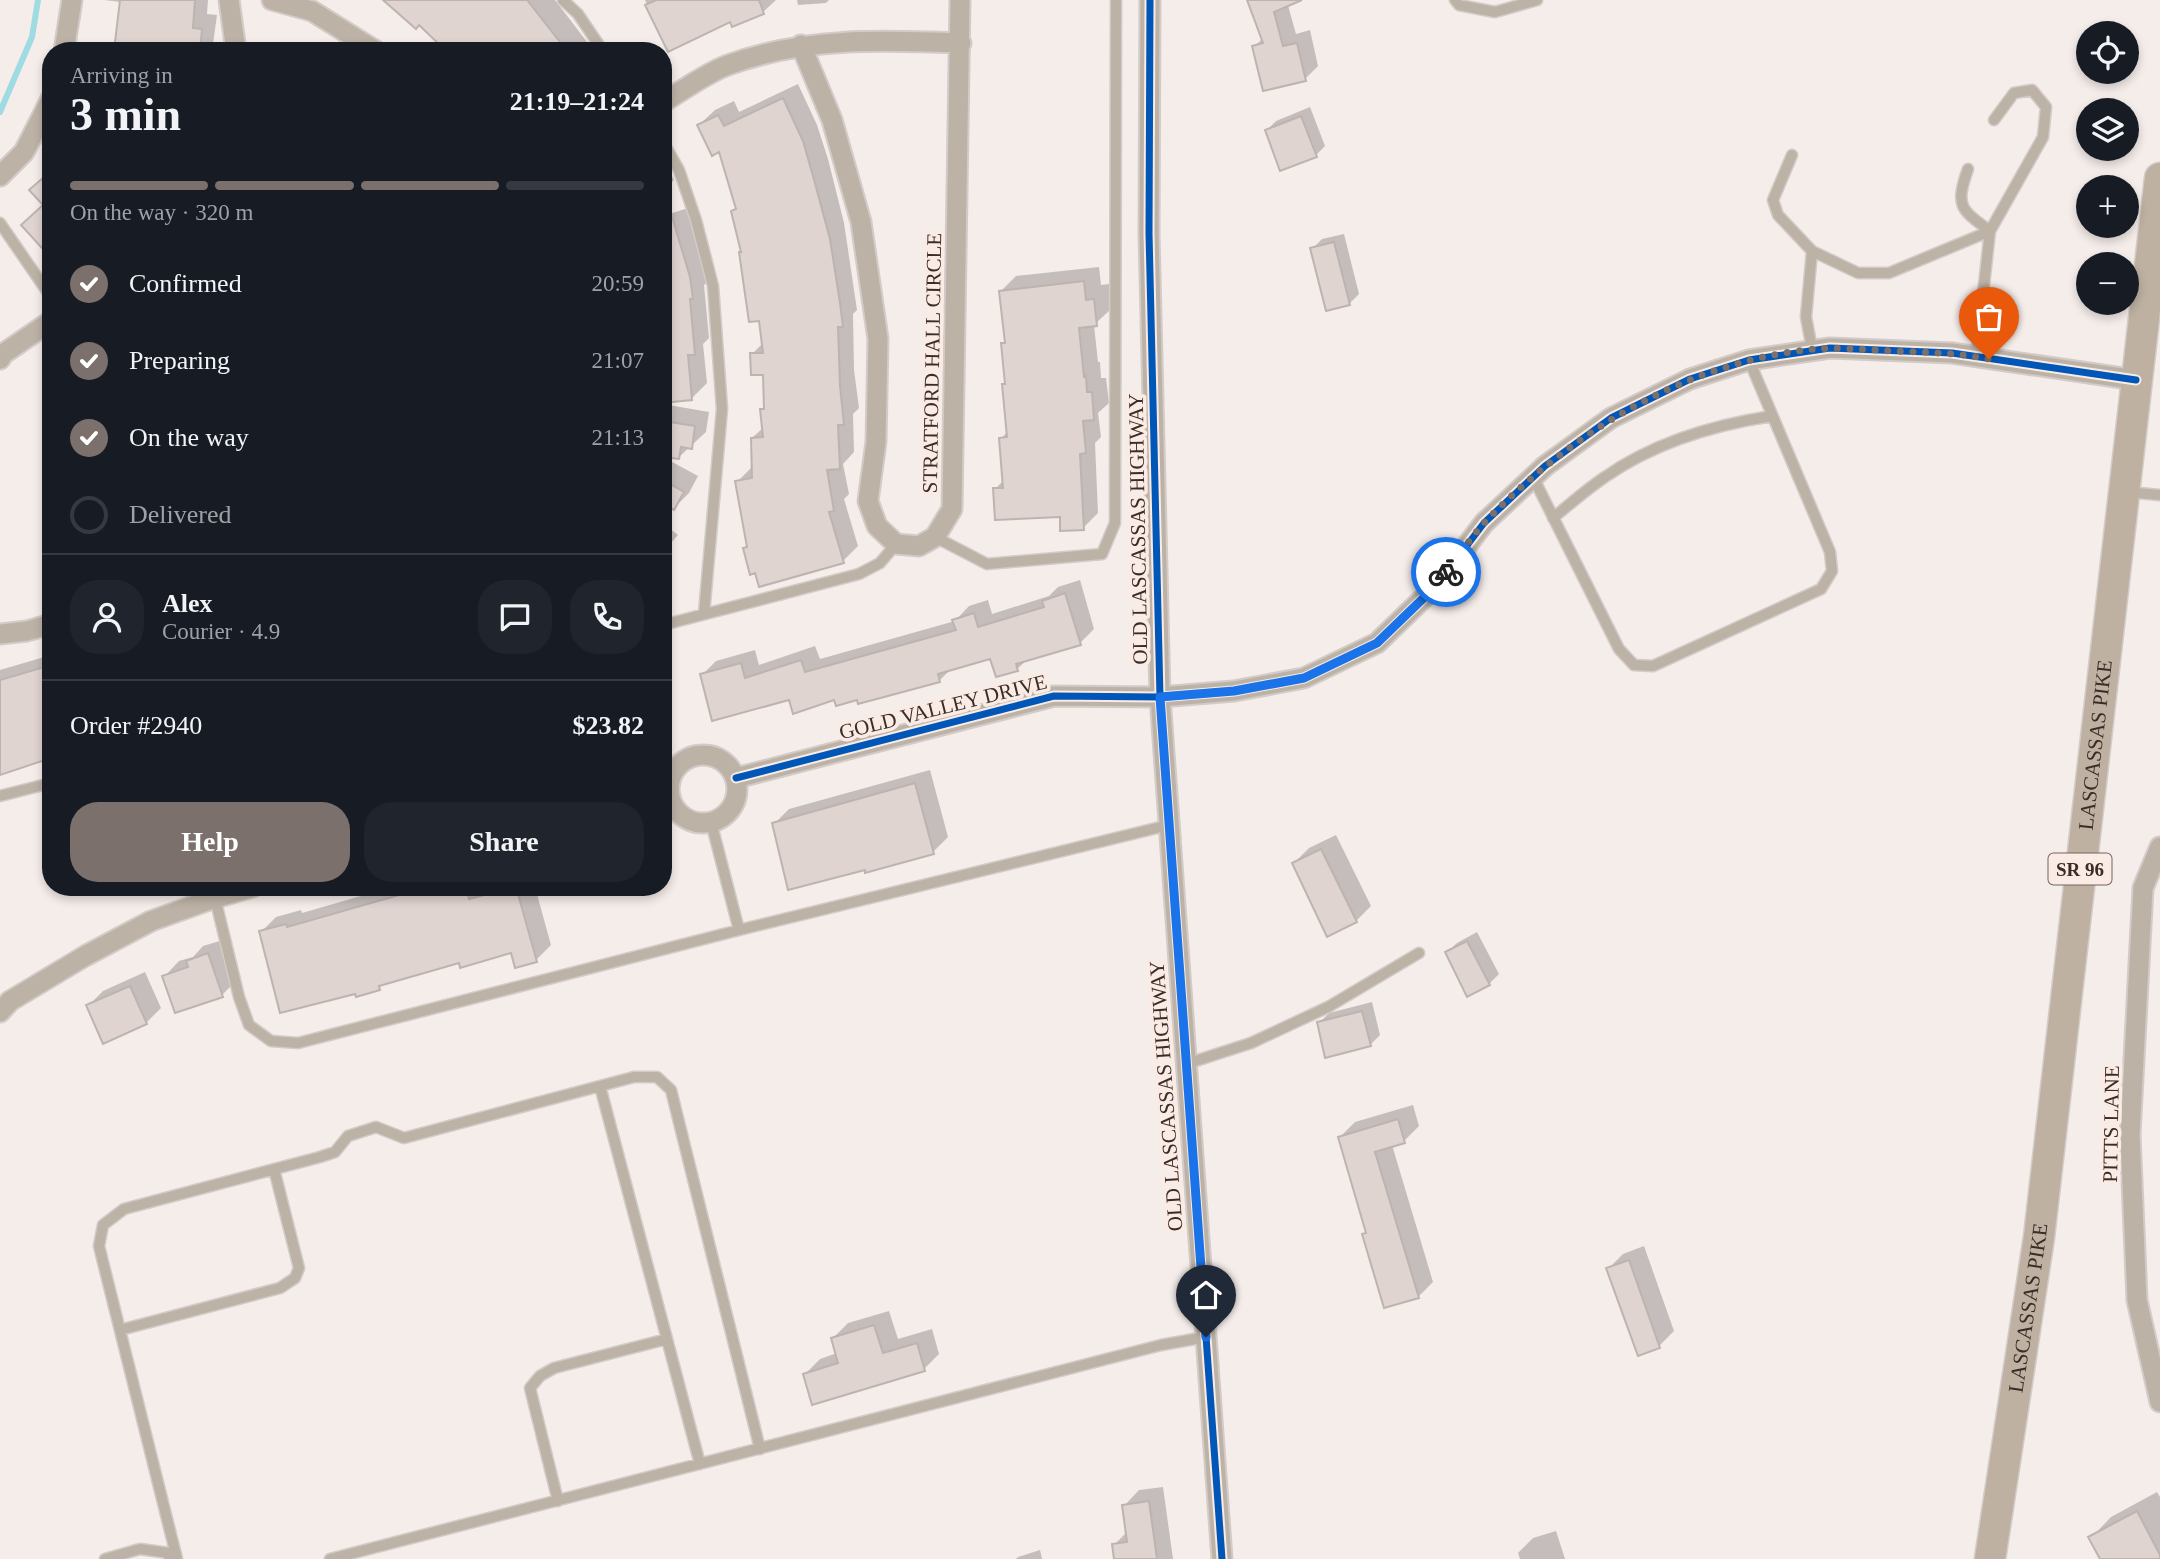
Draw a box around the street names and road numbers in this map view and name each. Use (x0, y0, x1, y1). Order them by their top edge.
street label: STRATFORD HALL CIRCLE (918, 233, 946, 493)
street label: OLD LASCASSAS HIGHWAY (1124, 393, 1152, 665)
street label: LASCASSAS PIKE (2074, 659, 2117, 831)
street label: GOLD VALLEY DRIVE (837, 670, 1049, 744)
road number: SR 96 (2048, 854, 2112, 884)
street label: OLD LASCASSAS HIGHWAY (1145, 960, 1187, 1232)
street label: PITTS LANE (2098, 1065, 2124, 1183)
street label: LASCASSAS PIKE (2003, 1222, 2052, 1394)

